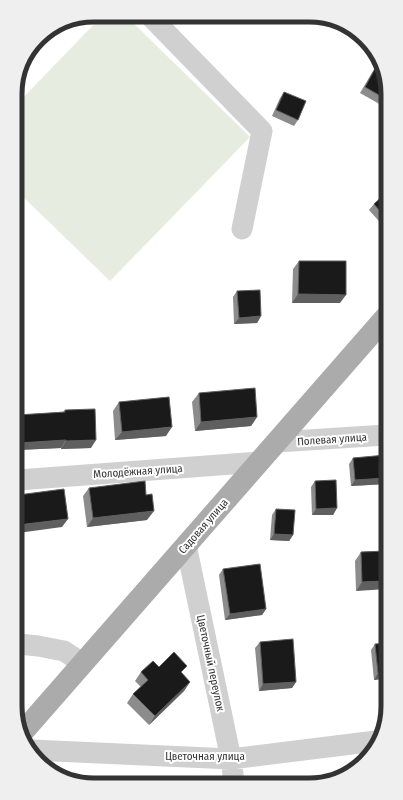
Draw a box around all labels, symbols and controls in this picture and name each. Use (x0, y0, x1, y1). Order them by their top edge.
street label: Полевая улица (297, 431, 367, 448)
street label: Молодёжная улица (93, 462, 183, 481)
street label: Садовая улица (176, 496, 231, 556)
street label: Цветочный переулок (194, 614, 227, 713)
street label: Цветочная улица (165, 750, 245, 763)

